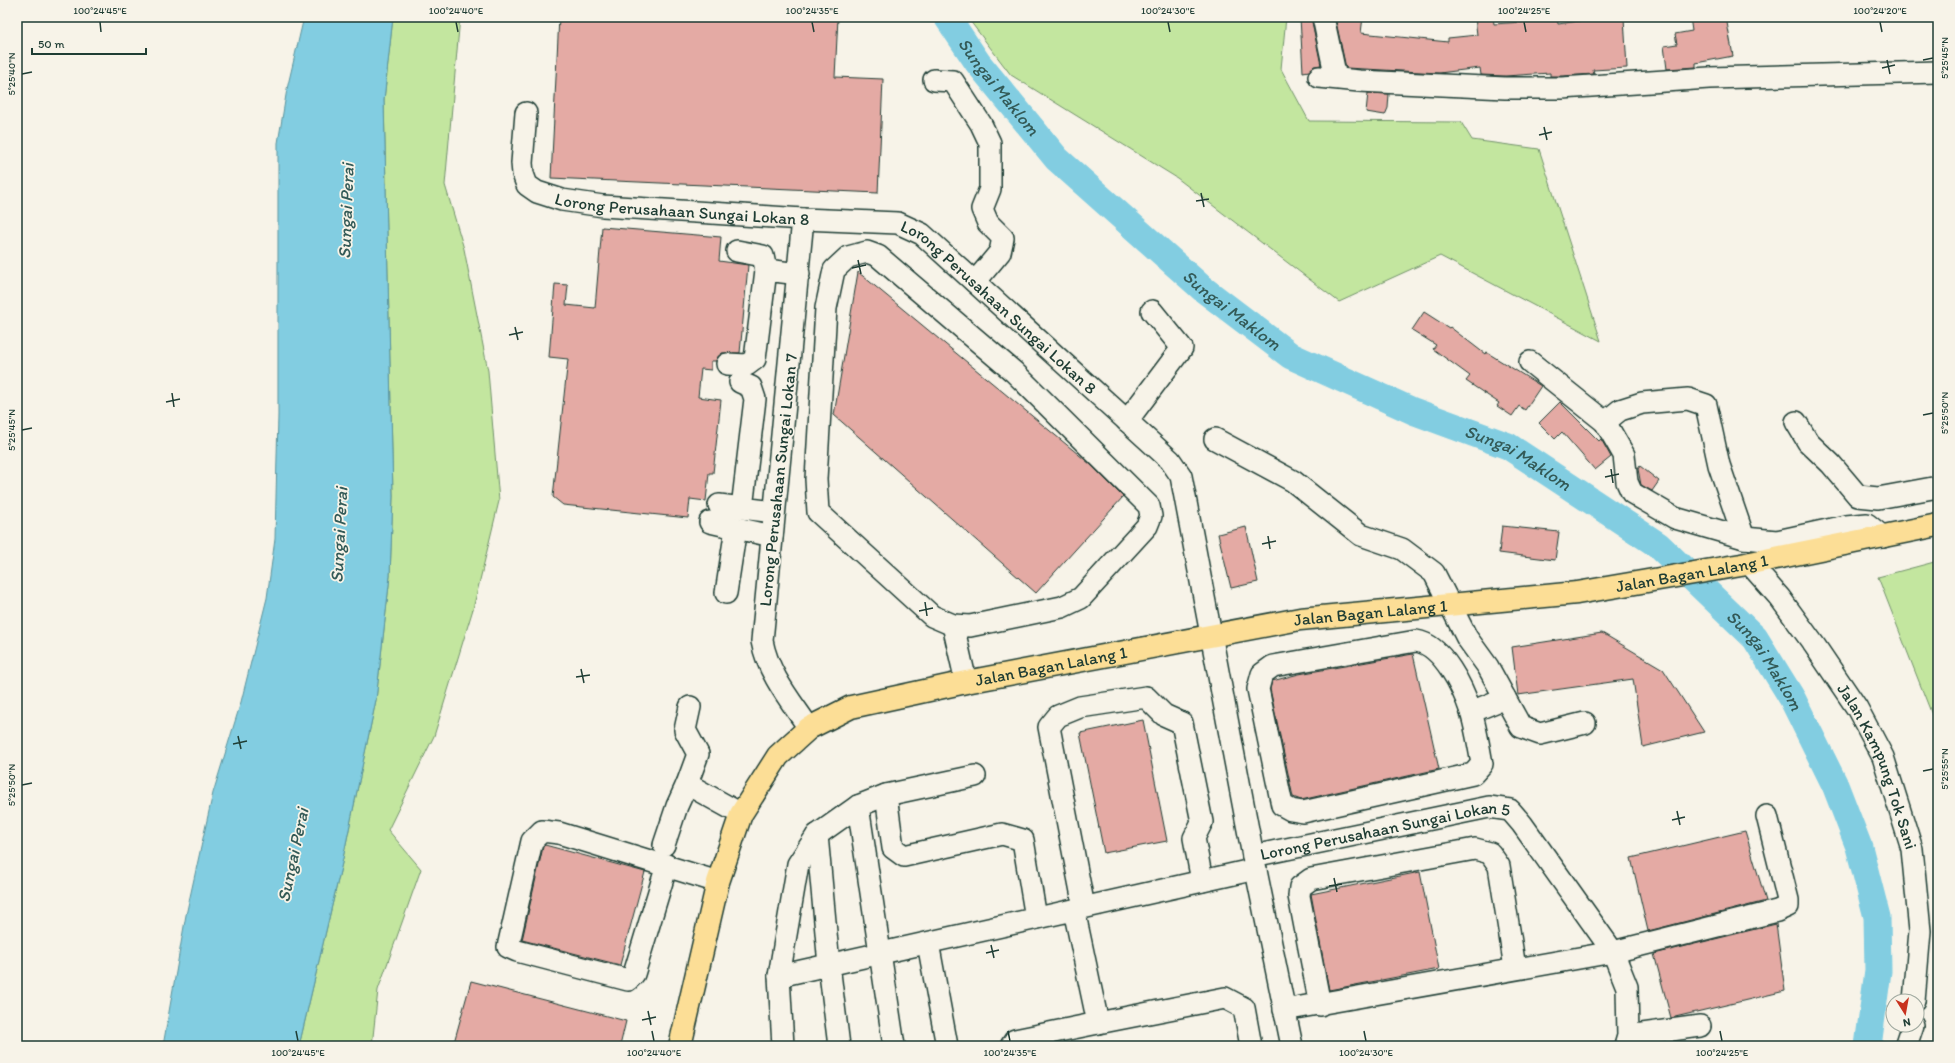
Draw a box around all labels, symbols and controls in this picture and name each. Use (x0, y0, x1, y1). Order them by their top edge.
text: 100°24'45"E (73, 4, 127, 17)
text: 100°24'40"E (429, 4, 484, 17)
text: 100°24'35"E (786, 4, 839, 17)
text: 100°24'30"E (1141, 4, 1195, 17)
text: 100°24'25"E (1498, 4, 1551, 17)
text: 100°24'20"E (1853, 4, 1907, 17)
scale bar (32, 30, 146, 56)
water label: Sungai Maklom (953, 34, 1045, 140)
text: 50 m (38, 37, 64, 51)
text: 5°25'45"N (1938, 37, 1951, 79)
text: 5°25'40"N (5, 52, 18, 96)
water label: Sungai Perai (333, 160, 359, 259)
street label: Lorong Perusahaan Sungai Lokan 8 (552, 188, 810, 229)
street label: Lorong Perusahaan Sungai Lokan 8 (898, 216, 1101, 398)
water label: Sungai Maklom (1178, 265, 1286, 356)
street label: Lorong Perusahaan Sungai Lokan 7 (755, 352, 801, 607)
text: 5°25'50"N (1938, 392, 1951, 434)
text: 5°25'45"N (5, 409, 18, 451)
water label: Sungai Maklom (1462, 420, 1576, 496)
water label: Sungai Perai (326, 484, 353, 583)
street label: Jalan Bagan Lalang 1 (1614, 550, 1770, 596)
street label: Jalan Bagan Lalang 1 (1292, 595, 1448, 630)
water label: Sungai Maklom (1722, 606, 1808, 715)
street label: Jalan Bagan Lalang 1 (974, 642, 1129, 690)
street label: Jalan Kampung Tok Sani (1833, 679, 1921, 852)
text: 5°25'55"N (1938, 748, 1951, 790)
text: 5°25'50"N (5, 764, 18, 806)
street label: Lorong Perusahaan Sungai Lokan 5 (1258, 797, 1512, 864)
water label: Sungai Perai (272, 804, 314, 904)
north arrow (1885, 993, 1925, 1033)
text: N (1902, 1015, 1912, 1029)
text: 100°24'45"E (271, 1046, 325, 1059)
text: 100°24'40"E (627, 1046, 682, 1059)
text: 100°24'35"E (984, 1046, 1037, 1059)
text: 100°24'30"E (1339, 1046, 1393, 1059)
text: 100°24'25"E (1696, 1046, 1749, 1059)

